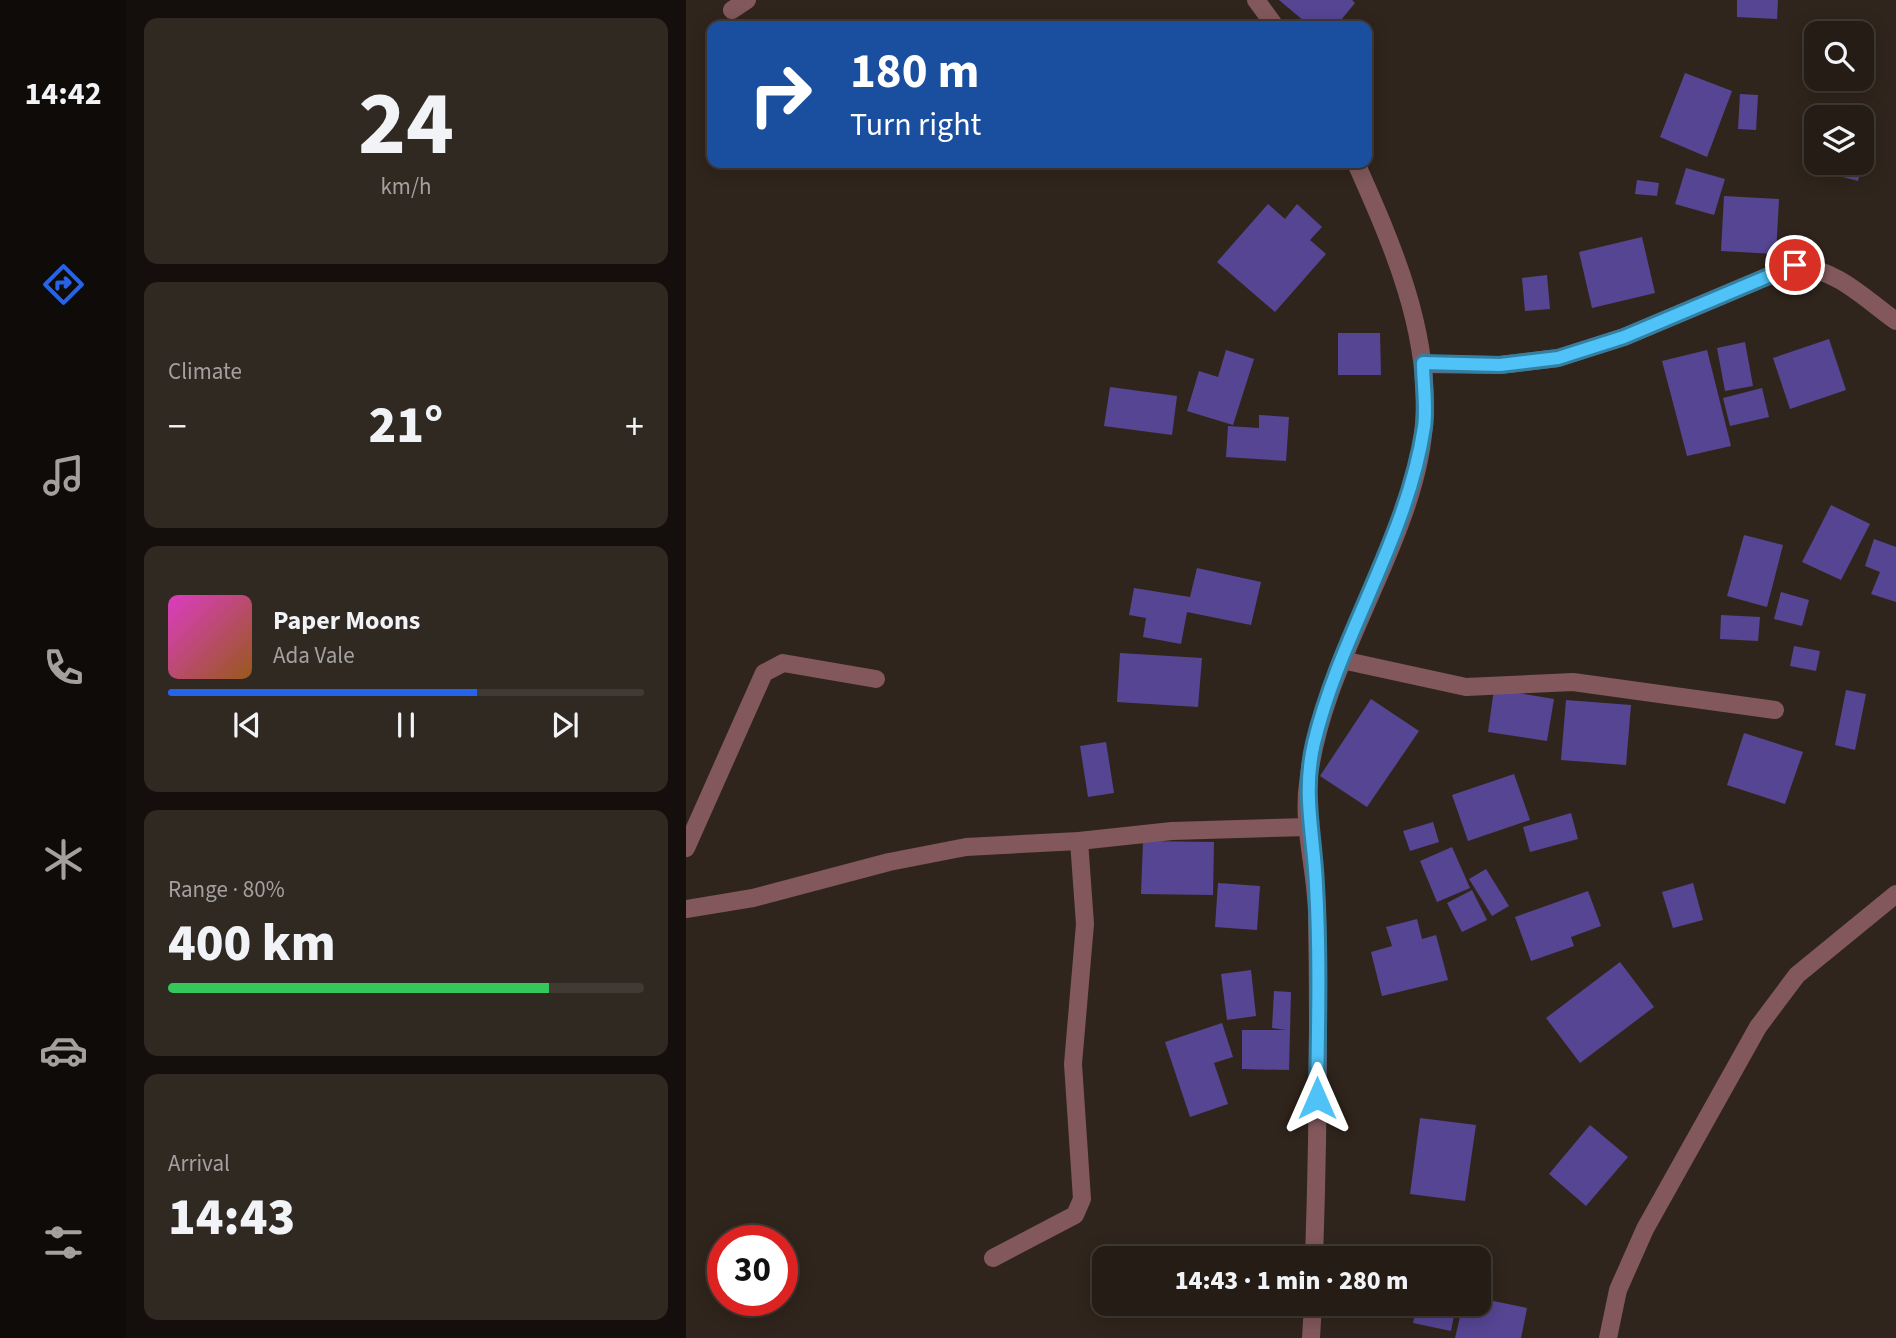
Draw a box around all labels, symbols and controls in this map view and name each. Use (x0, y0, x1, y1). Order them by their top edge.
map controls (1804, 21, 1874, 175)
button: search (1804, 21, 1874, 91)
text: 180 m (850, 37, 979, 107)
icon: right (735, 49, 826, 140)
text: 24 (358, 60, 454, 189)
text: 14:42 (24, 71, 102, 117)
text: Turn right (850, 102, 981, 148)
button: layers (1804, 105, 1874, 175)
text: km/h (380, 170, 432, 203)
pin (1765, 235, 1825, 295)
icon: arrive (1776, 246, 1814, 284)
icon: directions (39, 260, 88, 309)
text: Climate (168, 355, 242, 388)
text: 21° (369, 389, 443, 463)
text: − (168, 400, 187, 454)
text: + (625, 400, 644, 454)
icon: music (39, 451, 88, 500)
text: Paper Moons (273, 602, 420, 639)
text: Ada Vale (273, 639, 355, 672)
icon: phone (39, 643, 88, 692)
icon: previous (228, 706, 266, 744)
icon: pause (387, 706, 425, 744)
icon: next (546, 706, 584, 744)
icon: climate (39, 835, 88, 884)
text: Range · 80% (168, 873, 285, 906)
text: 400 km (168, 907, 336, 981)
icon: car (39, 1026, 88, 1075)
position arrow (1280, 1061, 1354, 1135)
text: Arrival (168, 1147, 230, 1180)
text: 14:43 (168, 1181, 295, 1255)
icon: filters (39, 1218, 88, 1267)
speed limit sign: 30 (707, 1225, 798, 1316)
text: 14:43 · 1 min · 280 m (1175, 1262, 1408, 1299)

